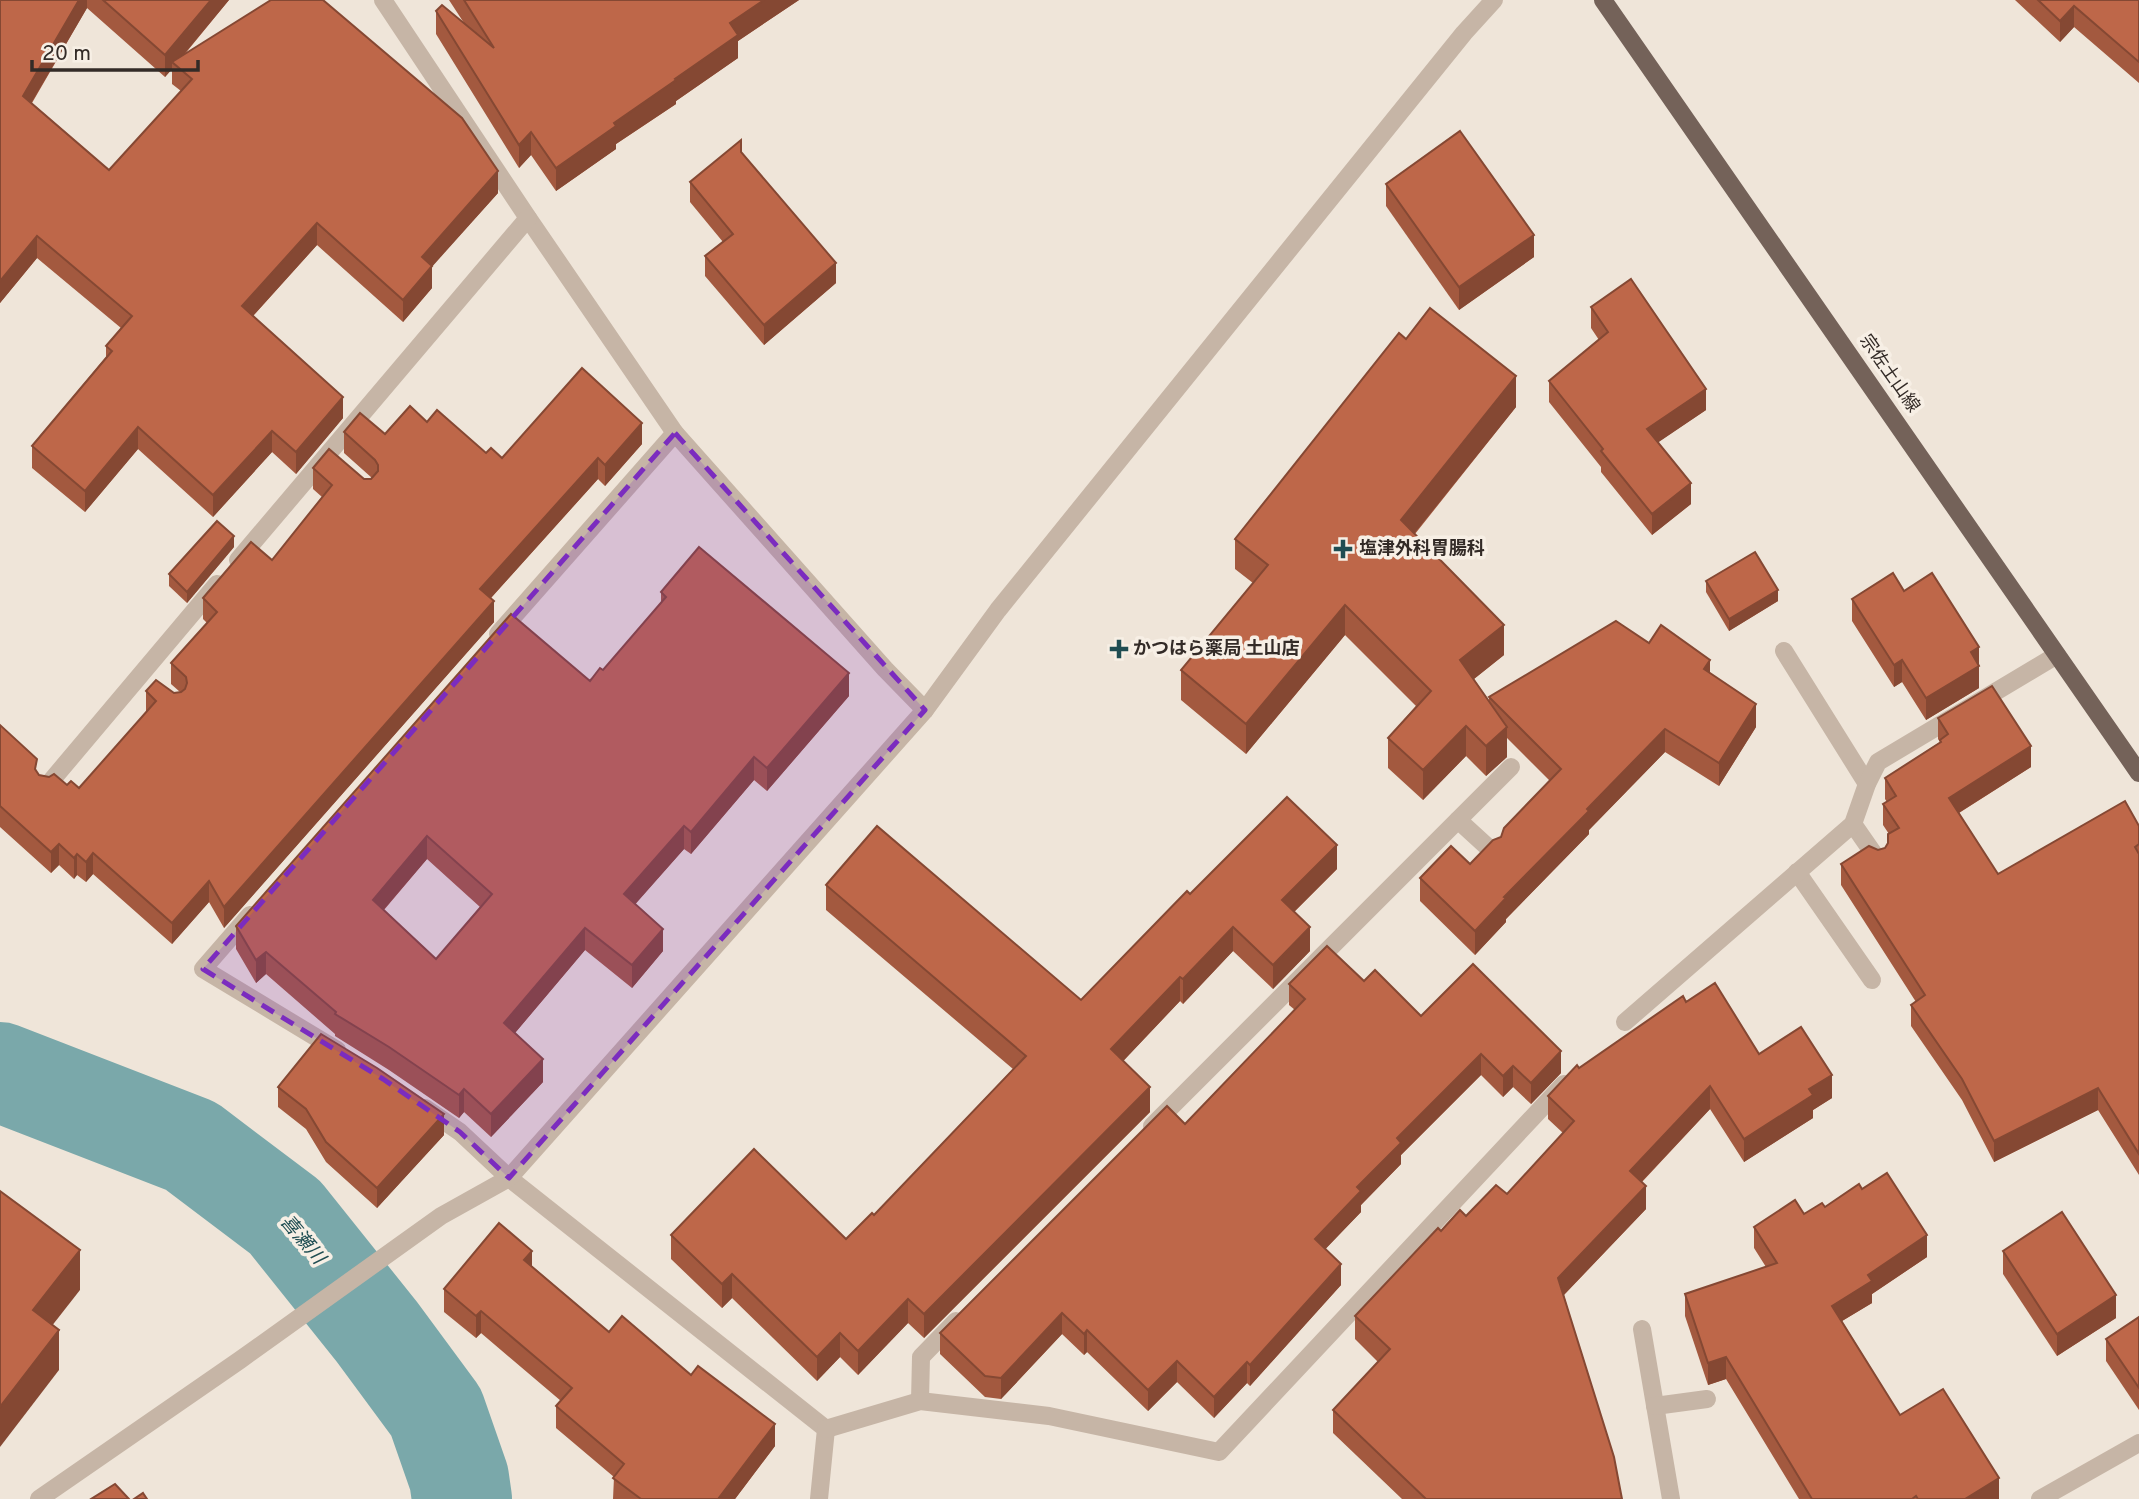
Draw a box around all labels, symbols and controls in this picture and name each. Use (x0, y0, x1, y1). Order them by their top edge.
scale bar (32, 28, 198, 72)
text: 20 m (42, 41, 91, 68)
street label: 宗佐土山線 (1854, 331, 1924, 417)
place label: 塩津外科胃腸科 (1359, 538, 1485, 561)
marker: 塩津外科胃腸科 (1333, 539, 1353, 559)
place label: かつはら薬局 土山店 (1133, 638, 1300, 661)
marker: かつはら薬局 土山店 (1111, 641, 1127, 657)
water label: 喜瀬川 (274, 1210, 331, 1271)

